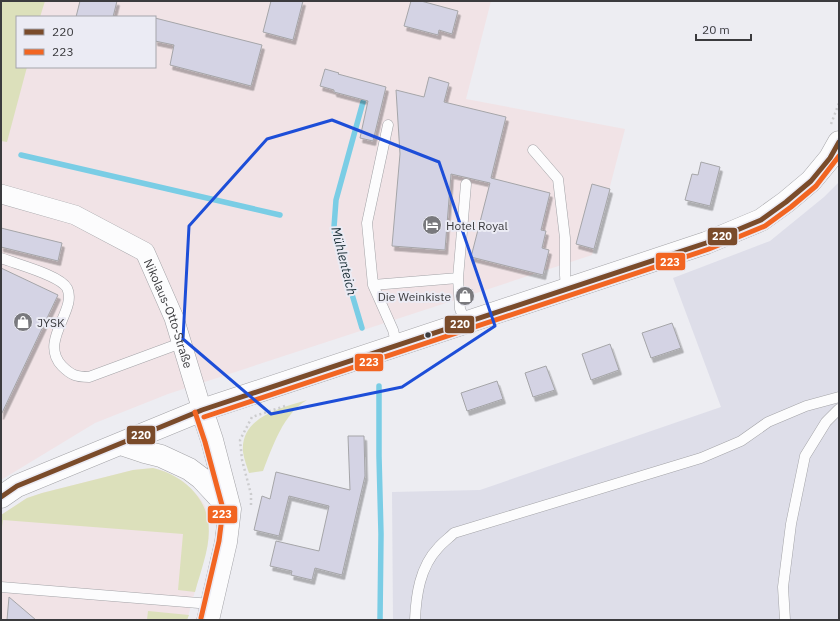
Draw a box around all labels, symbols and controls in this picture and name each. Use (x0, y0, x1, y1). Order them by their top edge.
legend (16, 16, 156, 68)
scale bar (696, 16, 751, 42)
text: 20 m (702, 22, 730, 37)
text: 220 (52, 24, 74, 39)
text: 223 (52, 44, 74, 59)
hotel icon: Hotel Royal (421, 214, 443, 236)
place label: Hotel Royal (446, 218, 508, 233)
water label: Mühlenteich (327, 225, 361, 297)
line badge: 220 (707, 227, 738, 246)
text: 220 (712, 229, 732, 243)
line badge: 223 (655, 252, 686, 271)
text: 223 (660, 255, 680, 269)
street label: Nikolaus-Otto-Straße (141, 256, 196, 370)
shop icon: Die Weinkiste (454, 285, 476, 307)
place label: Die Weinkiste (378, 289, 451, 304)
shop icon: JYSK (12, 311, 34, 333)
place label: JYSK (37, 315, 65, 330)
line badge: 220 (444, 315, 475, 334)
text: 220 (450, 317, 470, 331)
unlabelled marker (423, 330, 433, 340)
line badge: 223 (354, 353, 384, 372)
text: 223 (359, 355, 379, 369)
line badge: 220 (126, 425, 156, 445)
text: 220 (131, 428, 151, 442)
line badge: 223 (207, 505, 238, 524)
text: 223 (212, 507, 232, 521)

